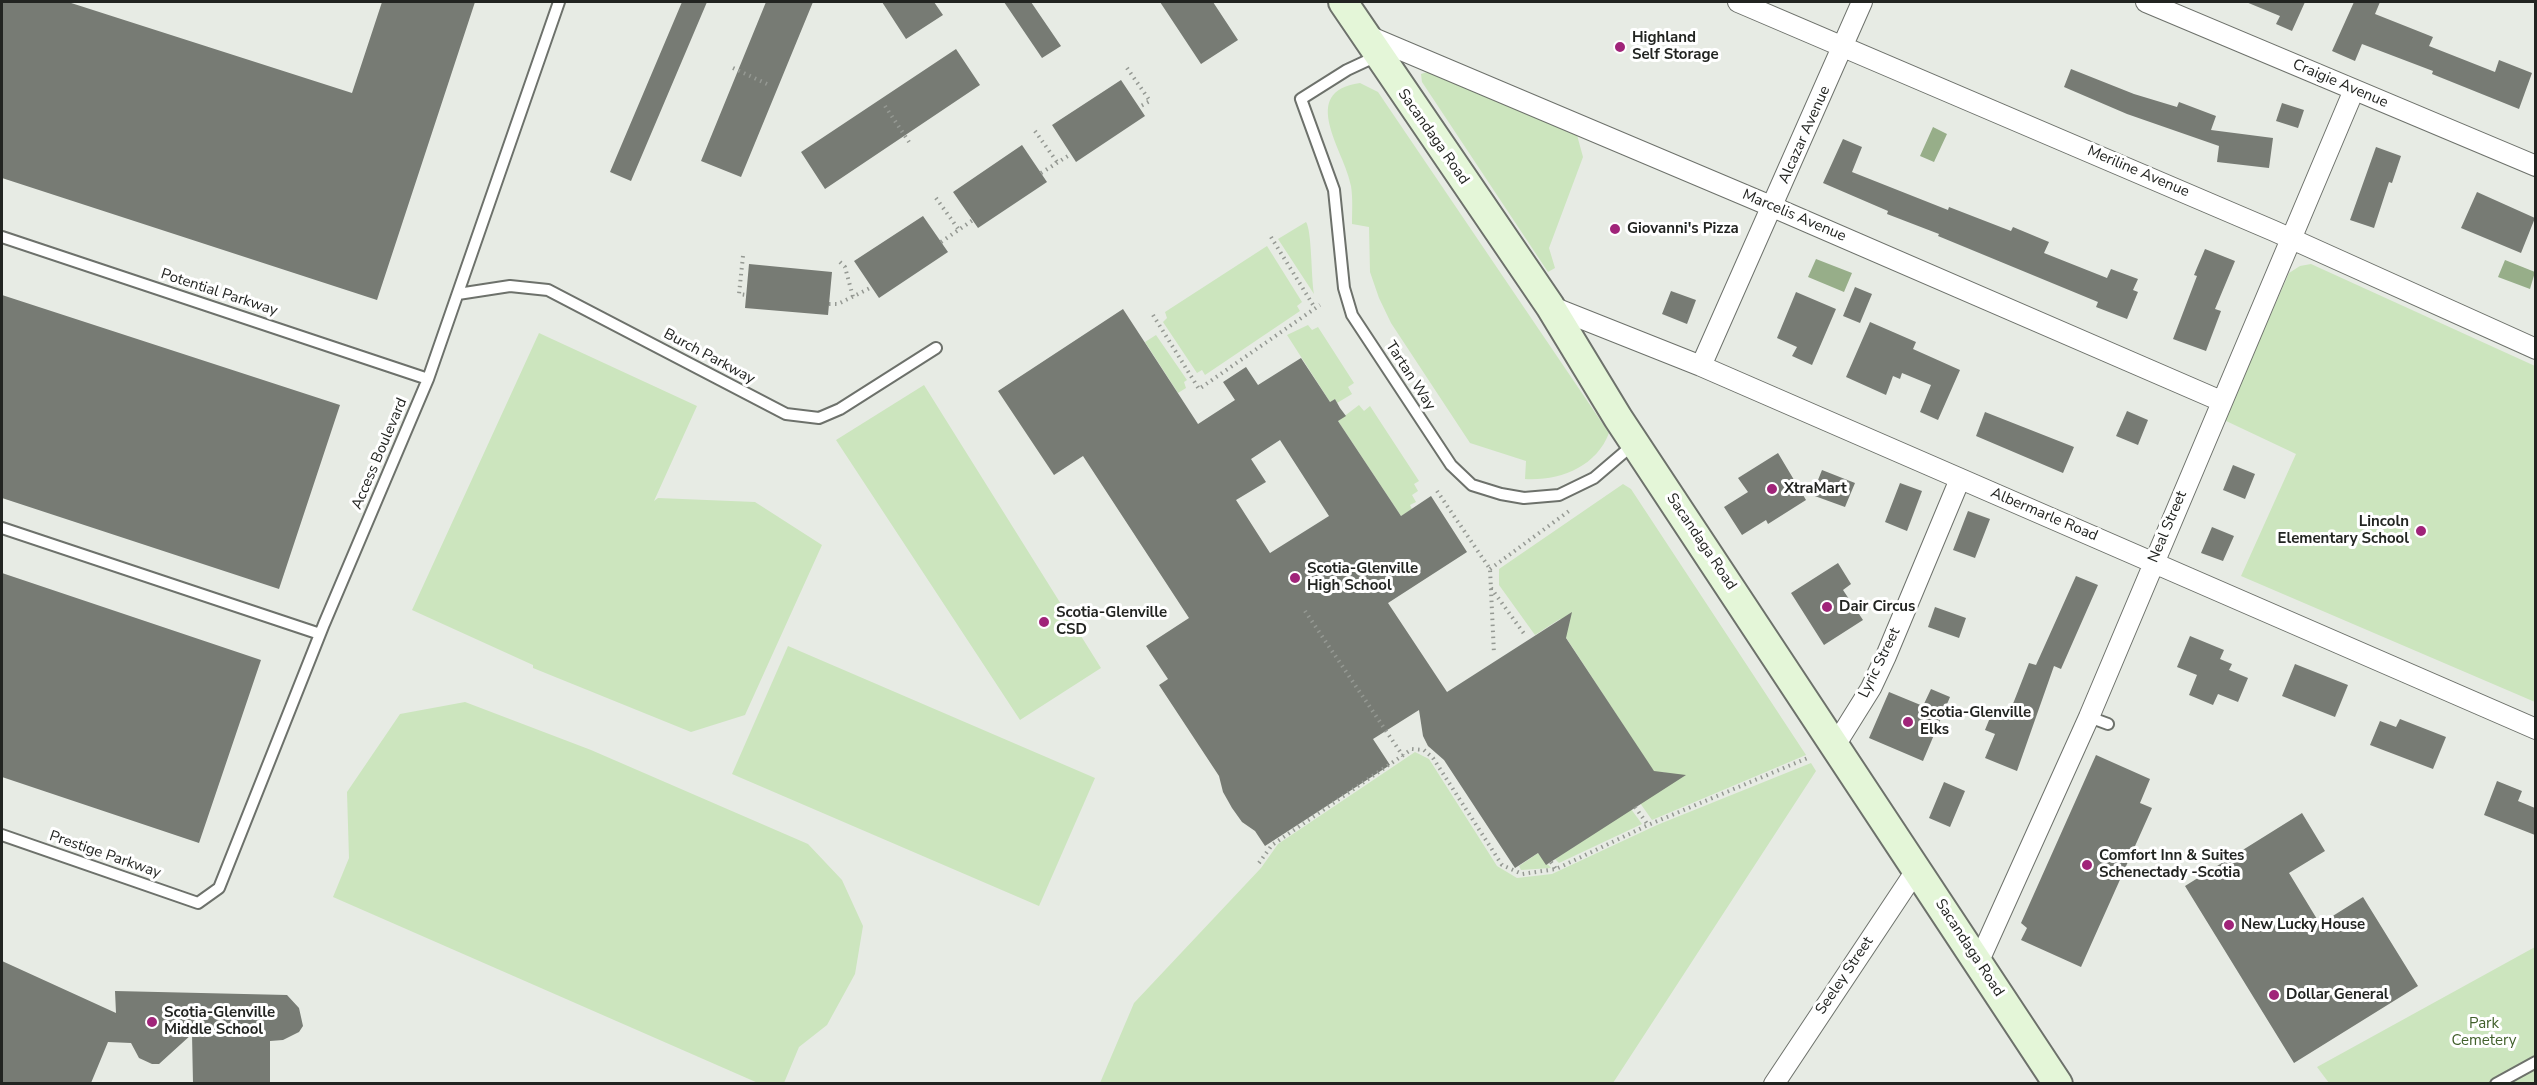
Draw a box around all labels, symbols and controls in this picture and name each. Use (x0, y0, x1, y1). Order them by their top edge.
place label: Highland Self Storage (1632, 29, 1719, 64)
marker: Highland Self Storage (1613, 40, 1627, 54)
street label: Craigie Avenue (2290, 56, 2390, 112)
street label: Alcazar Avenue (1775, 83, 1835, 187)
street label: Sacandaga Road (1393, 86, 1473, 188)
street label: Meriline Avenue (2084, 142, 2192, 202)
street label: Marcelis Avenue (1739, 186, 1849, 246)
place label: Giovanni's Pizza (1627, 220, 1739, 238)
marker: Giovanni's Pizza (1608, 222, 1622, 236)
street label: Potential Parkway (158, 266, 280, 320)
street label: Burch Parkway (660, 325, 758, 389)
street label: Tartan Way (1381, 338, 1439, 414)
street label: Access Boulevard (348, 396, 412, 512)
place label: XtraMart (1784, 480, 1847, 498)
marker: XtraMart (1765, 482, 1779, 496)
street label: Albermarle Road (1988, 484, 2100, 546)
street label: Neal Street (2145, 488, 2191, 566)
street label: Sacandaga Road (1662, 490, 1740, 594)
place label: Lincoln Elementary School (2278, 513, 2409, 548)
marker: Lincoln Elementary School (2414, 524, 2428, 538)
place label: Scotia-Glenville High School (1307, 560, 1418, 595)
marker: Scotia-Glenville High School (1288, 571, 1302, 585)
place label: Dair Circus (1839, 598, 1915, 616)
marker: Dair Circus (1820, 600, 1834, 614)
place label: Scotia-Glenville CSD (1056, 604, 1167, 639)
marker: Scotia-Glenville CSD (1037, 615, 1051, 629)
street label: Lyric Street (1855, 625, 1905, 701)
place label: Scotia-Glenville Elks (1920, 704, 2031, 739)
marker: Scotia-Glenville Elks (1901, 715, 1915, 729)
street label: Prestige Parkway (47, 827, 163, 883)
place label: Comfort Inn & Suites Schenectady -Scotia (2099, 847, 2244, 882)
marker: Comfort Inn & Suites Schenectady -Scotia (2080, 858, 2094, 872)
street label: Sacandaga Road (1931, 896, 2007, 1000)
place label: New Lucky House (2241, 916, 2365, 934)
marker: New Lucky House (2222, 918, 2236, 932)
street label: Seeley Street (1812, 934, 1878, 1018)
place label: Dollar General (2286, 986, 2389, 1004)
marker: Dollar General (2267, 988, 2281, 1002)
place label: Scotia-Glenville Middle School (164, 1004, 275, 1039)
marker: Scotia-Glenville Middle School (145, 1015, 159, 1029)
park label: Park Cemetery (2451, 1015, 2517, 1050)

